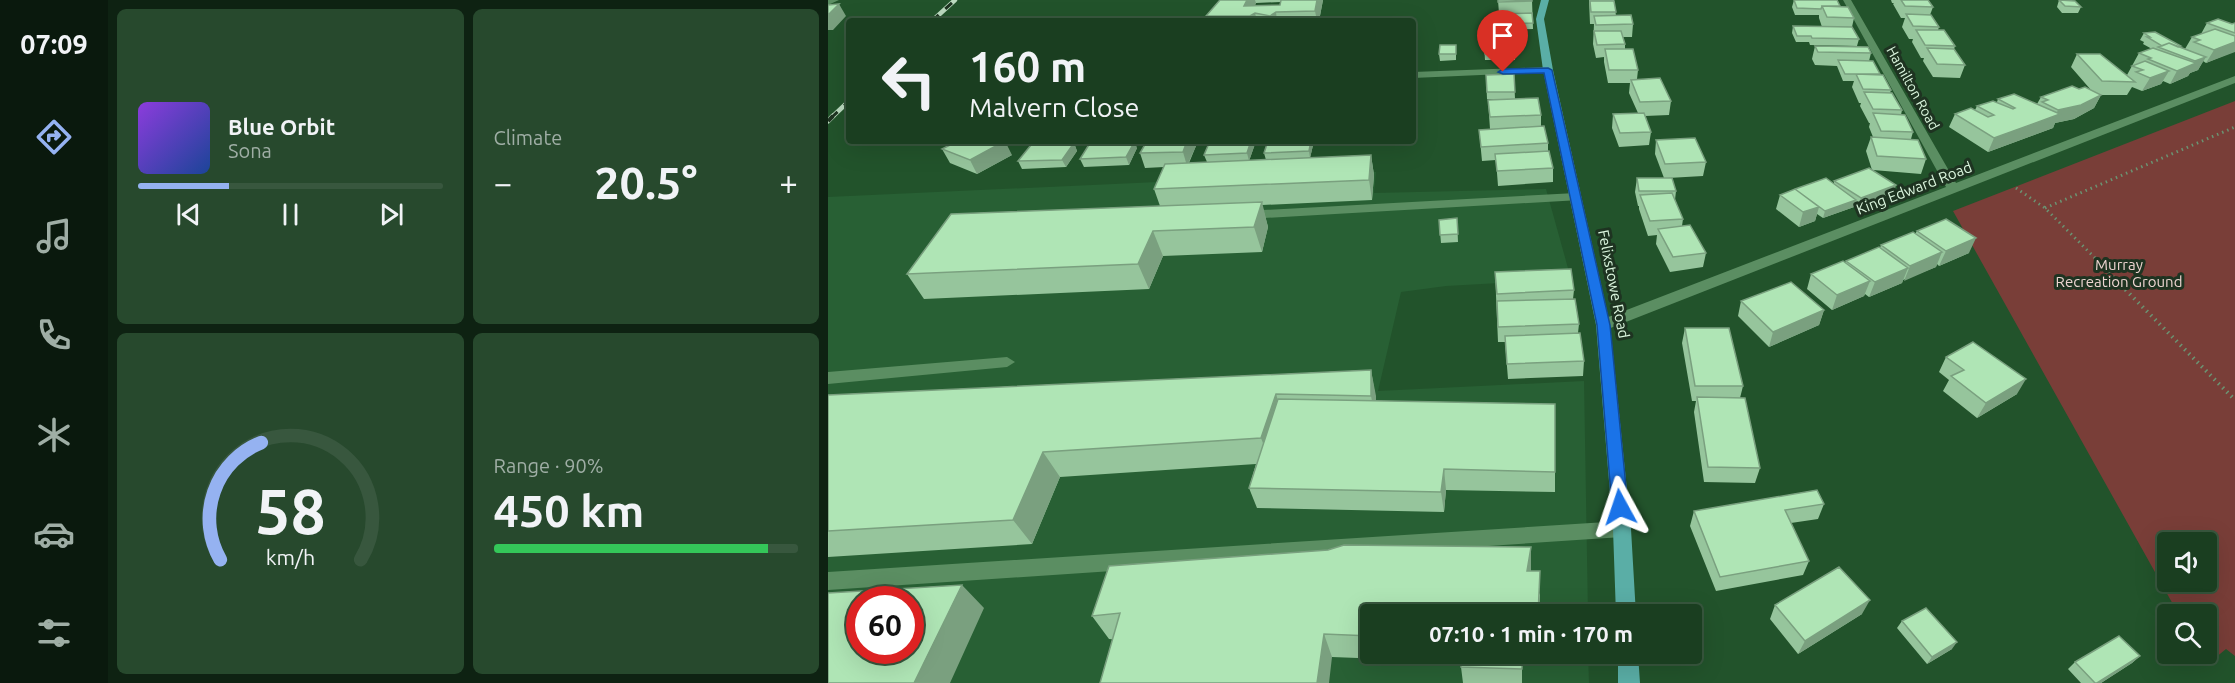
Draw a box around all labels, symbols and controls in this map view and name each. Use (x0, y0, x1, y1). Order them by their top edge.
pin (1477, 10, 1528, 72)
icon: arrive (1486, 19, 1519, 52)
text: 07:09 (20, 29, 88, 59)
icon: left (870, 42, 948, 120)
text: 160 m (969, 43, 1086, 90)
street label: Hamilton Road (1883, 43, 1943, 133)
text: Malvern Close (969, 92, 1139, 122)
text: Blue Orbit (228, 114, 335, 139)
icon: directions (33, 116, 75, 158)
text: Climate (494, 126, 562, 149)
text: Sona (228, 139, 272, 162)
text: 20.5° (594, 157, 697, 208)
street label: King Edward Road (1854, 158, 1974, 218)
text: − (494, 164, 512, 201)
text: + (779, 164, 798, 201)
icon: previous (172, 198, 205, 231)
icon: pause (274, 198, 307, 231)
icon: next (375, 198, 408, 231)
icon: music (33, 215, 75, 257)
street label: Felixstowe Road (1595, 228, 1633, 340)
park label: Murray Recreation Ground (2056, 256, 2182, 290)
icon: phone (33, 314, 75, 356)
icon: climate (33, 414, 75, 456)
text: Range · 90% (494, 454, 604, 477)
position arrow (1588, 475, 1652, 539)
text: 58 (255, 476, 325, 546)
text: 450 km (494, 485, 644, 536)
icon: car (33, 513, 75, 555)
map controls (2157, 532, 2217, 664)
button: sound (2157, 532, 2217, 592)
text: km/h (265, 546, 315, 570)
speed limit sign: 60 (846, 586, 924, 664)
button: search (2157, 604, 2217, 664)
icon: filters (33, 612, 75, 654)
text: 07:10 · 1 min · 170 m (1429, 621, 1633, 646)

